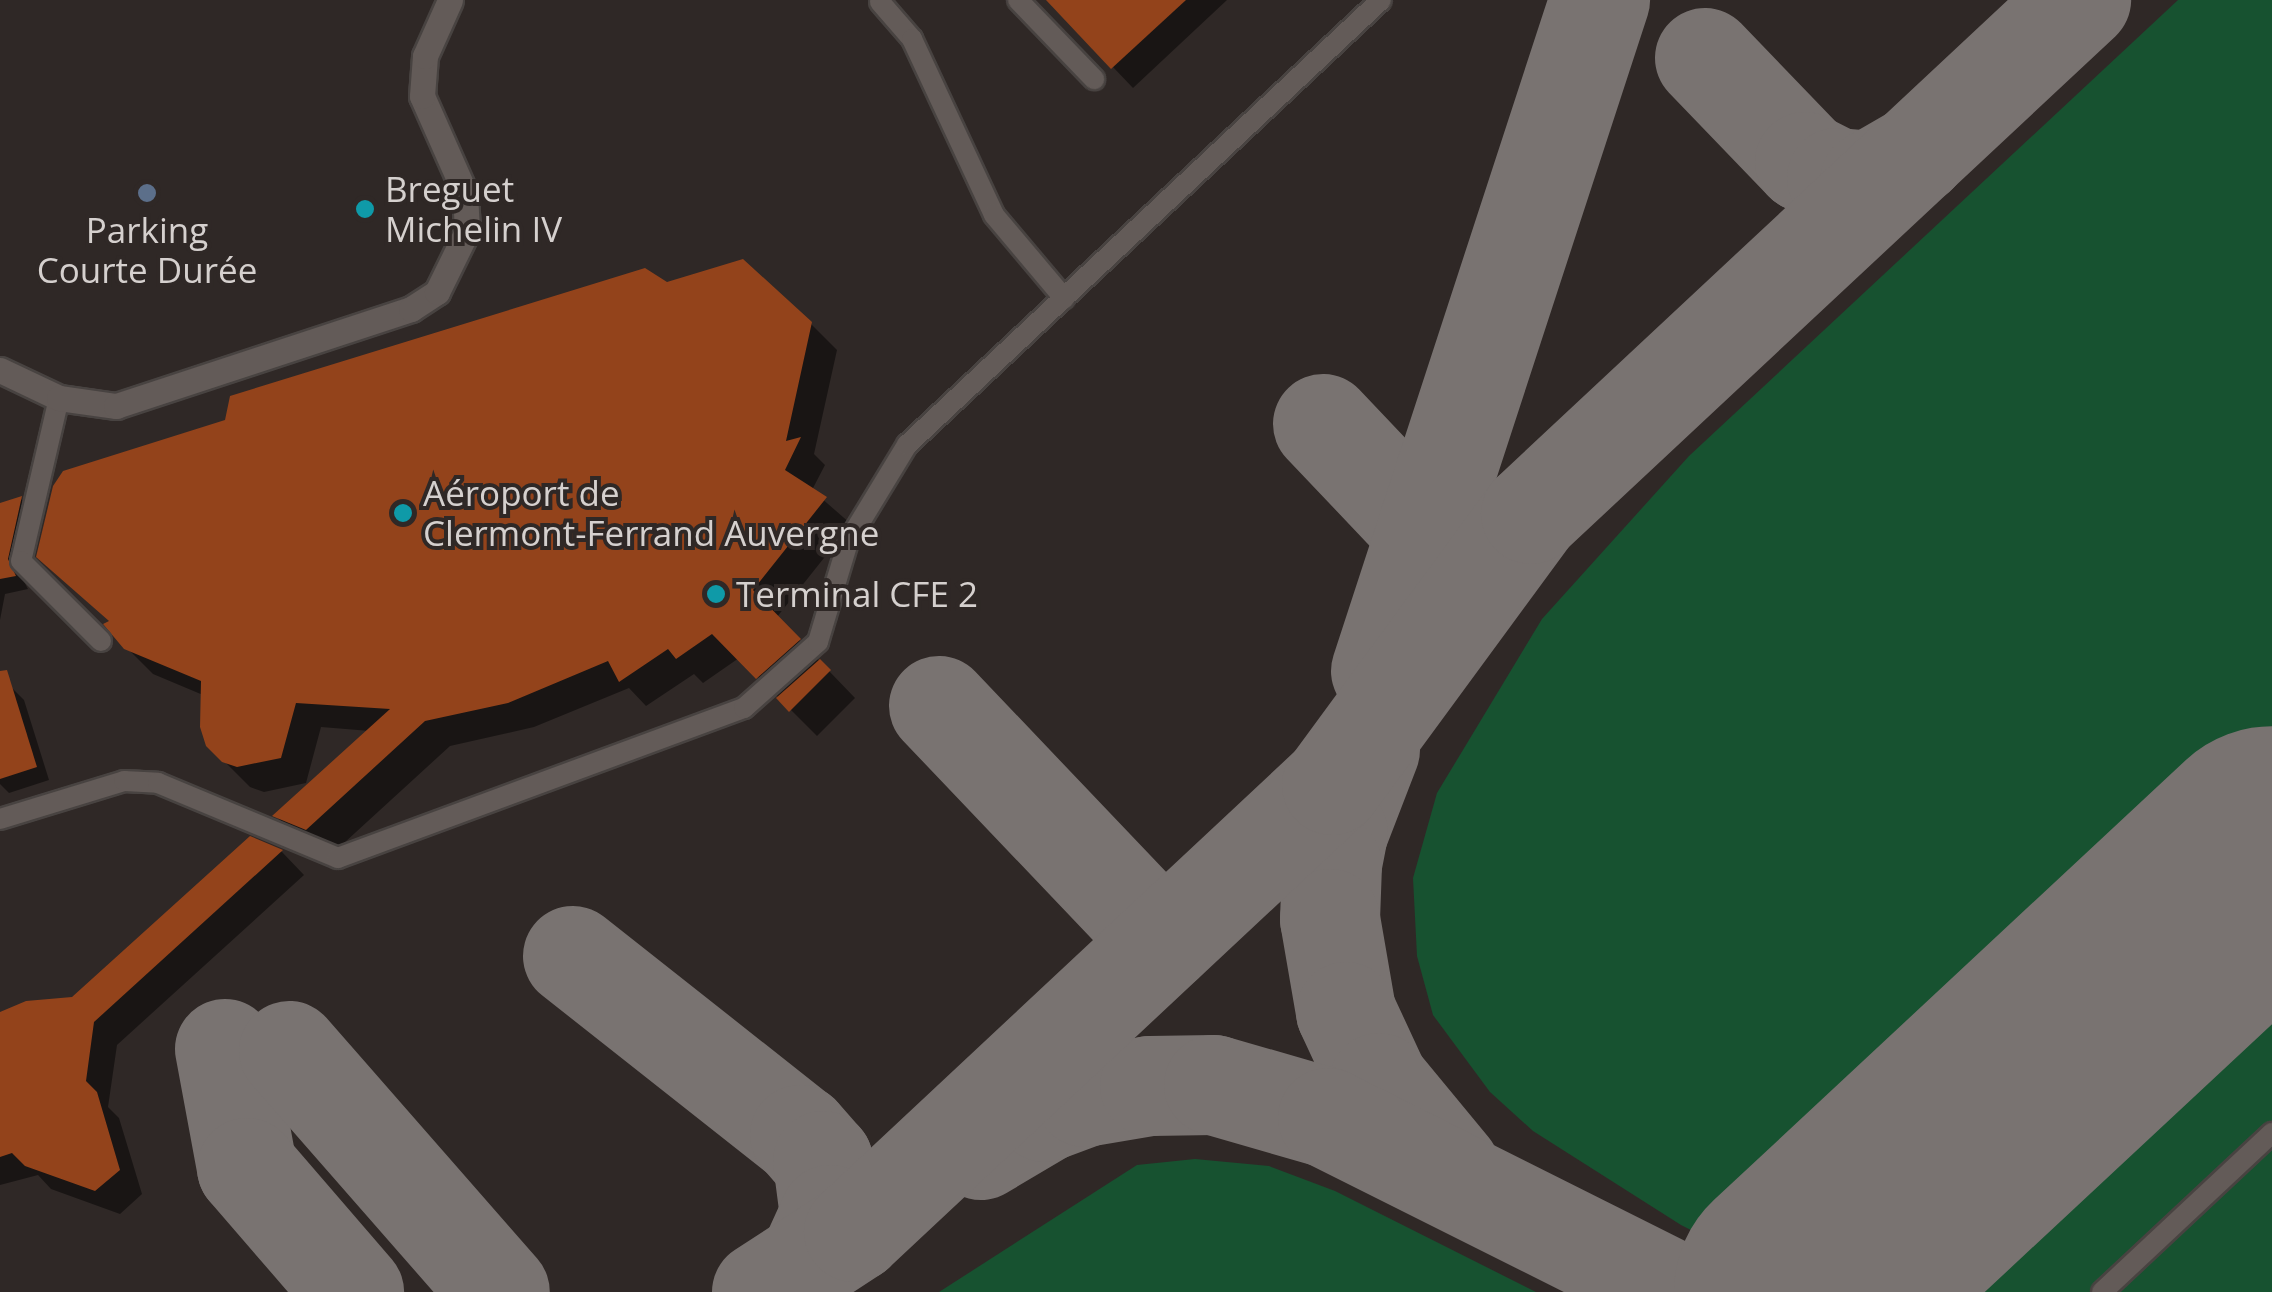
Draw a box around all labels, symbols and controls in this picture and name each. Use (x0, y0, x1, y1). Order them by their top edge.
place label: Breguet Michelin IV (385, 168, 562, 250)
marker: Parking Courte Durée (136, 182, 158, 204)
marker: Breguet Michelin IV (354, 198, 376, 220)
place label: Parking Courte Durée (37, 209, 257, 291)
place label: Aéroport de Clermont-Ferrand Auvergne (423, 472, 879, 554)
marker: Aéroport de Clermont-Ferrand Auvergne (392, 502, 414, 524)
place label: Terminal CFE 2 (736, 573, 978, 615)
marker: Terminal CFE 2 (705, 583, 727, 605)

